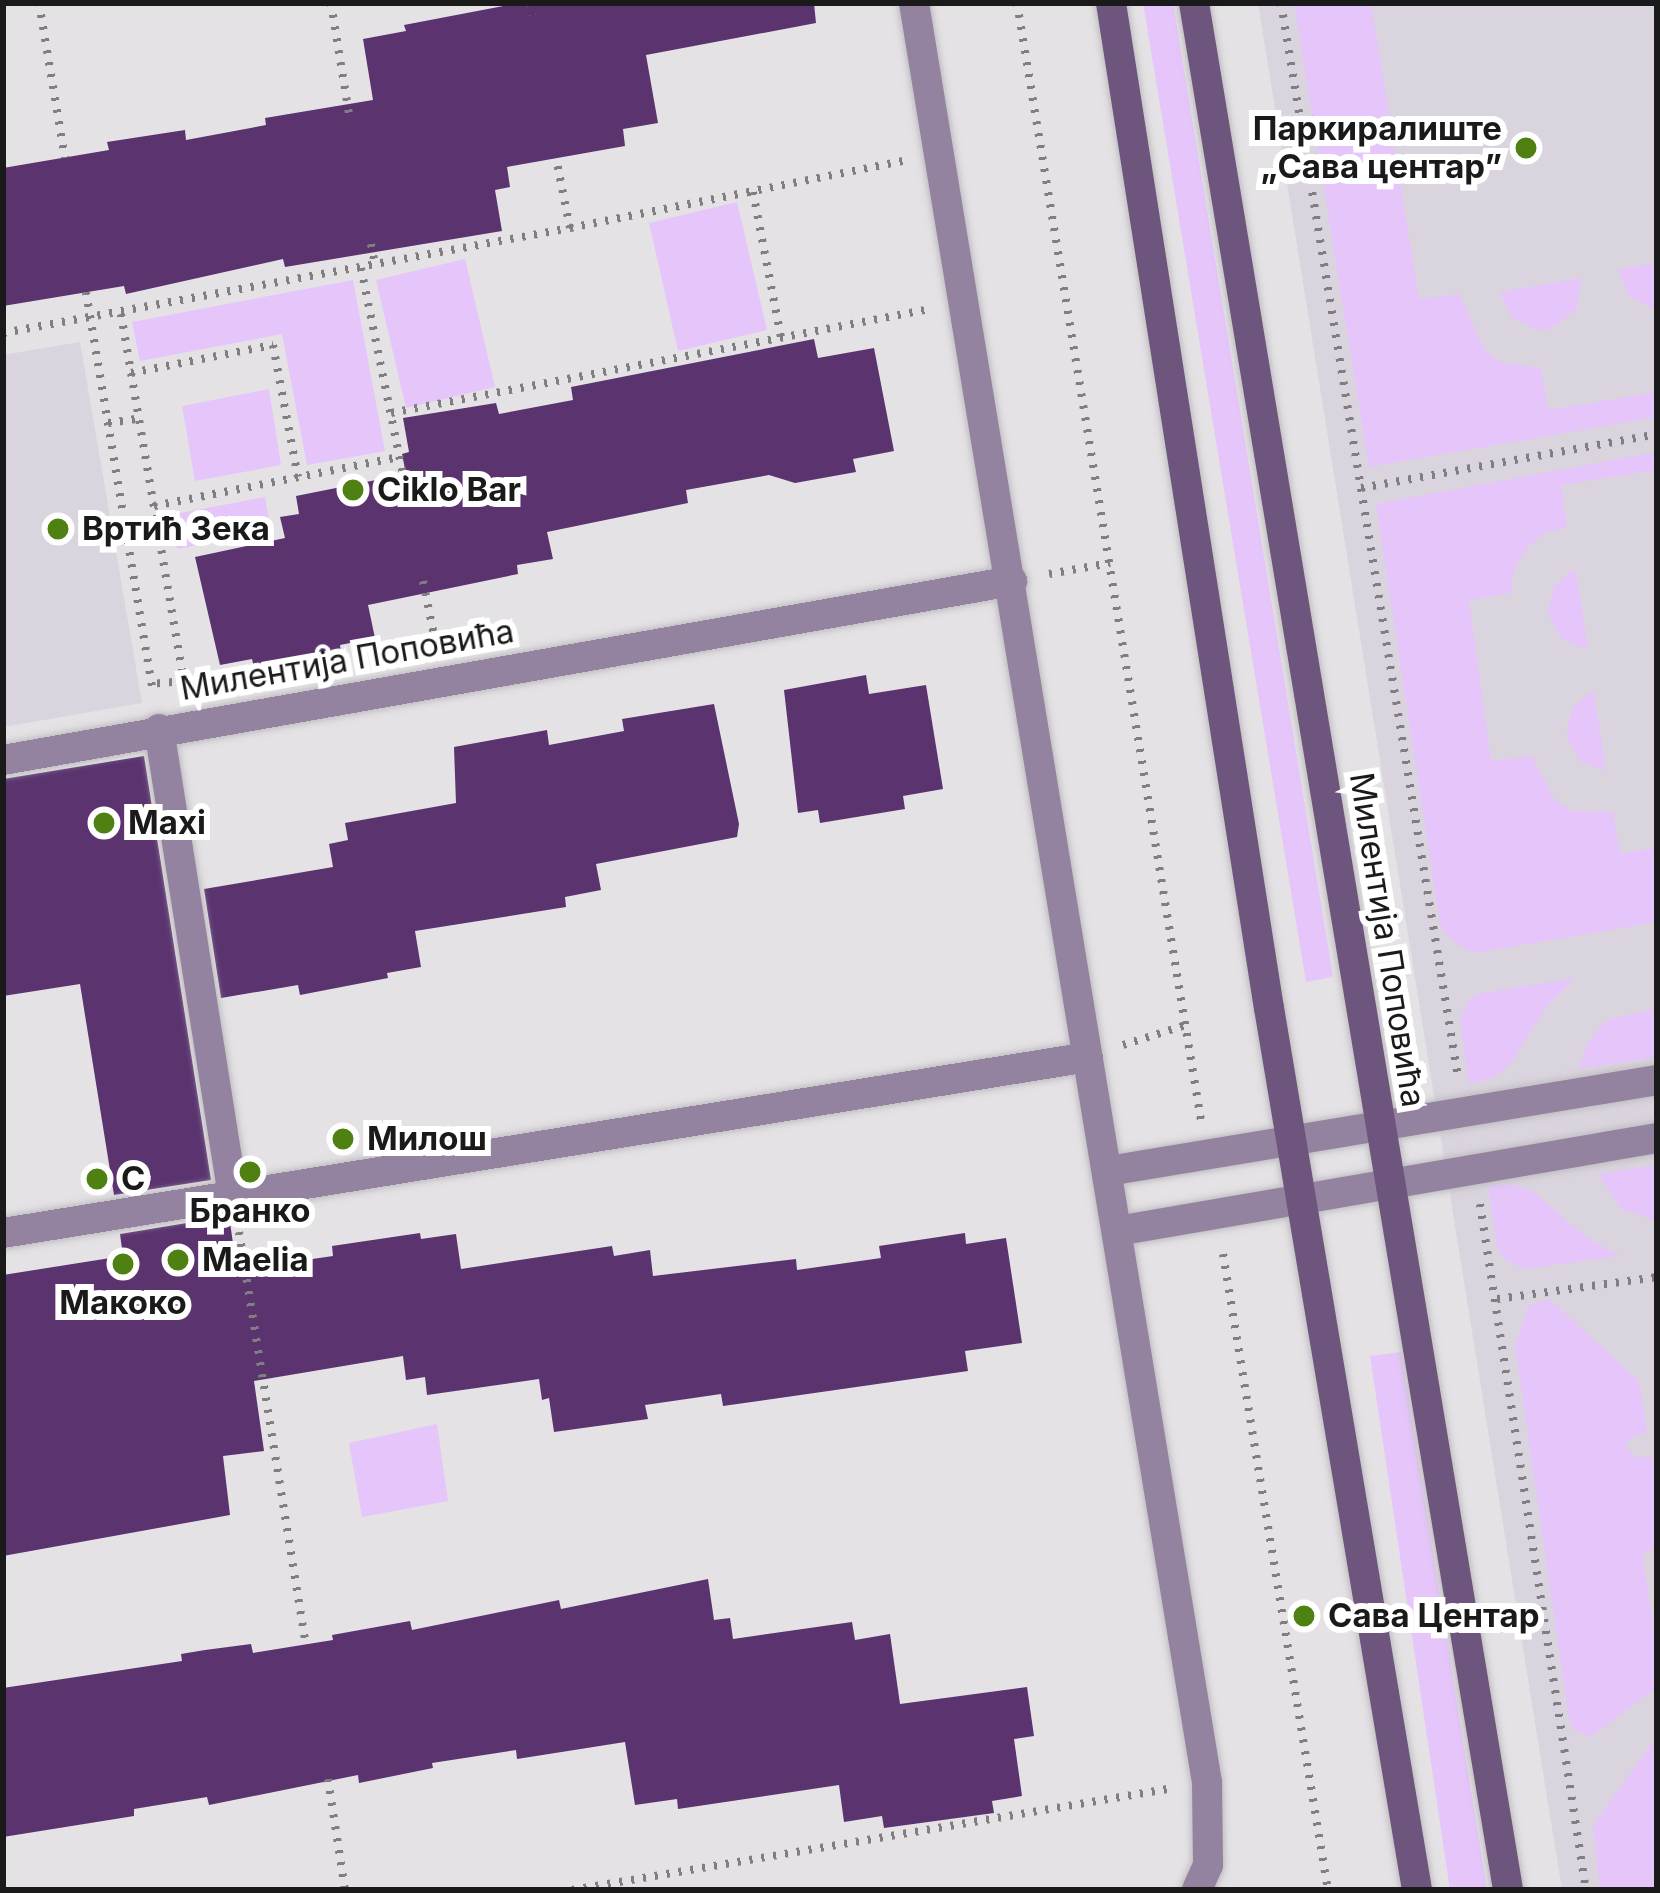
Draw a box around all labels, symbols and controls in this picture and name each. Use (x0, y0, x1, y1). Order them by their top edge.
place label: Паркиралиште „Сава центар” (1253, 109, 1502, 187)
marker: Паркиралиште „Сава центар” (1513, 135, 1539, 161)
place label: Ciklo Bar (377, 470, 521, 510)
marker: Ciklo Bar (340, 477, 366, 503)
place label: Вртић Зека (82, 509, 270, 549)
marker: Вртић Зека (45, 516, 71, 542)
street label: Милентија Поповића (177, 611, 517, 709)
street label: Милентија Поповића (1341, 770, 1433, 1110)
place label: Maxi (128, 803, 206, 843)
marker: Maxi (91, 810, 117, 836)
place label: Милош (367, 1119, 487, 1159)
marker: Милош (330, 1126, 356, 1152)
place label: С (121, 1159, 145, 1199)
marker: Бранко (237, 1159, 263, 1185)
marker: С (84, 1166, 110, 1192)
place label: Бранко (190, 1191, 310, 1231)
place label: Maelia (202, 1240, 309, 1280)
marker: Maelia (165, 1247, 191, 1273)
marker: Макоко (110, 1251, 136, 1277)
place label: Макоко (59, 1283, 187, 1323)
place label: Сава Центар (1328, 1596, 1539, 1636)
marker: Сава Центар (1291, 1603, 1317, 1629)

